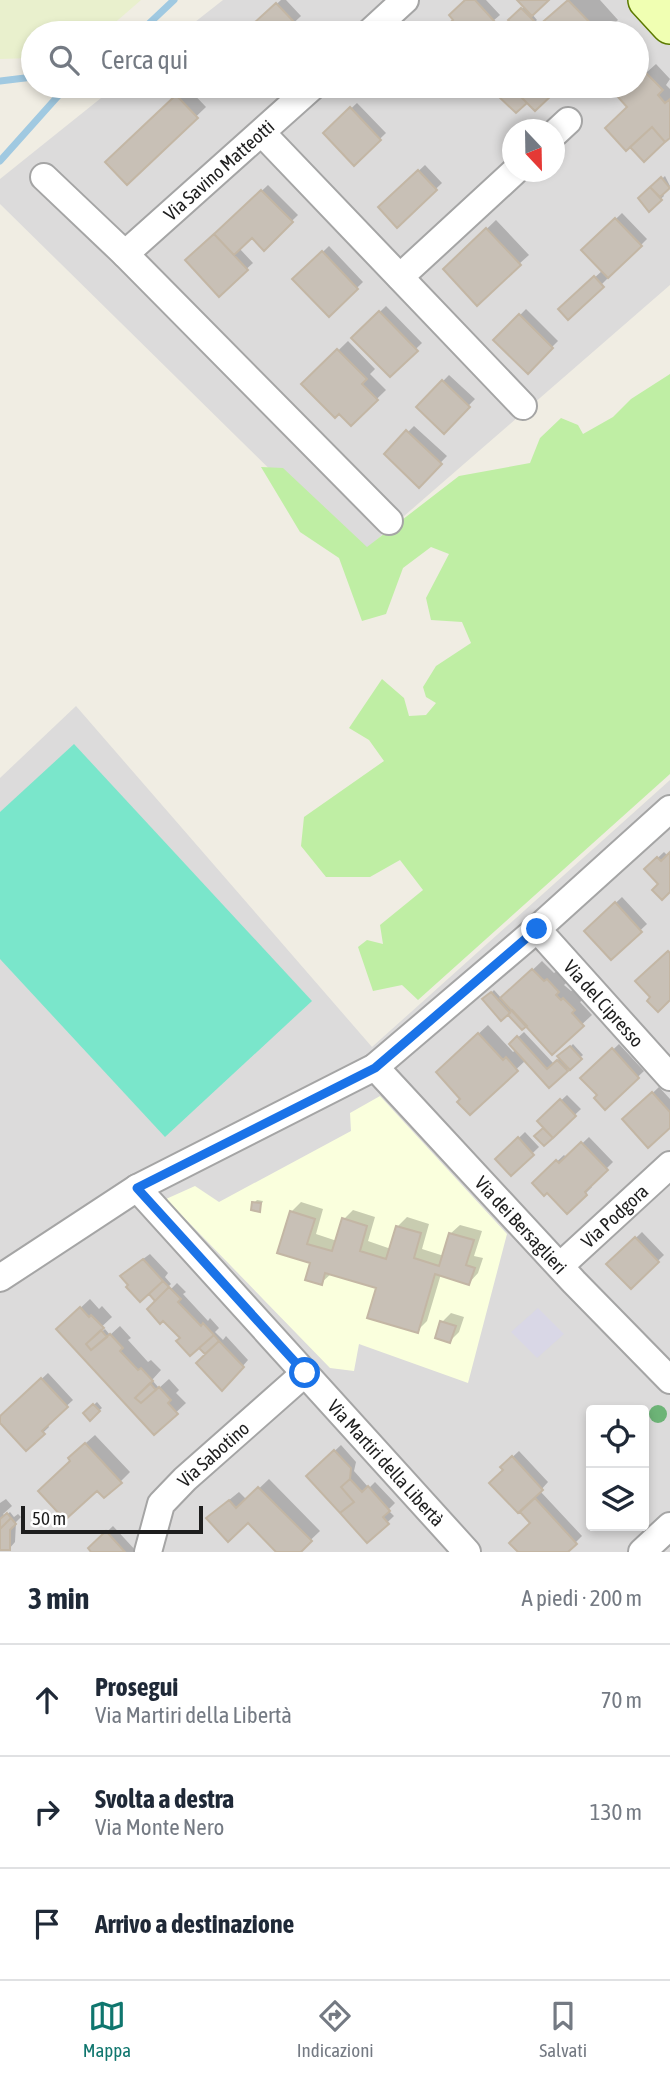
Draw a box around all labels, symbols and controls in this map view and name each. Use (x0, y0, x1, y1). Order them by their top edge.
search box (21, 21, 649, 98)
icon: search (45, 41, 83, 79)
text: Cerca qui (101, 45, 188, 75)
street label: Via Savino Matteotti (159, 115, 279, 225)
north arrow (502, 119, 565, 182)
route end (521, 913, 552, 944)
street label: Via del Cipresso (559, 955, 649, 1051)
street label: Via dei Bersaglieri (471, 1172, 572, 1278)
street label: Via Podgora (576, 1180, 653, 1252)
route start (289, 1357, 320, 1388)
street label: Via Martiri della Libertà (323, 1395, 449, 1531)
map controls (586, 1405, 649, 1531)
button: locate (586, 1405, 649, 1468)
street label: Via Sabotino (173, 1417, 253, 1491)
button: layers (586, 1468, 649, 1531)
scale bar (21, 1503, 203, 1535)
text: 50 m (32, 1507, 66, 1529)
text: 3 min (28, 1581, 89, 1615)
text: A piedi · 200 m (522, 1585, 642, 1611)
text: Prosegui (95, 1672, 178, 1702)
icon: ahead (28, 1681, 66, 1719)
text: 70 m (601, 1687, 642, 1713)
text: Via Martiri della Libertà (95, 1702, 292, 1728)
text: Svolta a destra (95, 1784, 234, 1814)
icon: right (28, 1793, 66, 1831)
text: 130 m (590, 1799, 642, 1825)
text: Via Monte Nero (95, 1814, 224, 1840)
icon: arrive (28, 1905, 66, 1943)
text: Arrivo a destinazione (95, 1909, 294, 1939)
tab: Mappa (83, 1997, 131, 2061)
tab: Indicazioni (297, 1997, 374, 2061)
tab: Salvati (539, 1997, 587, 2061)

